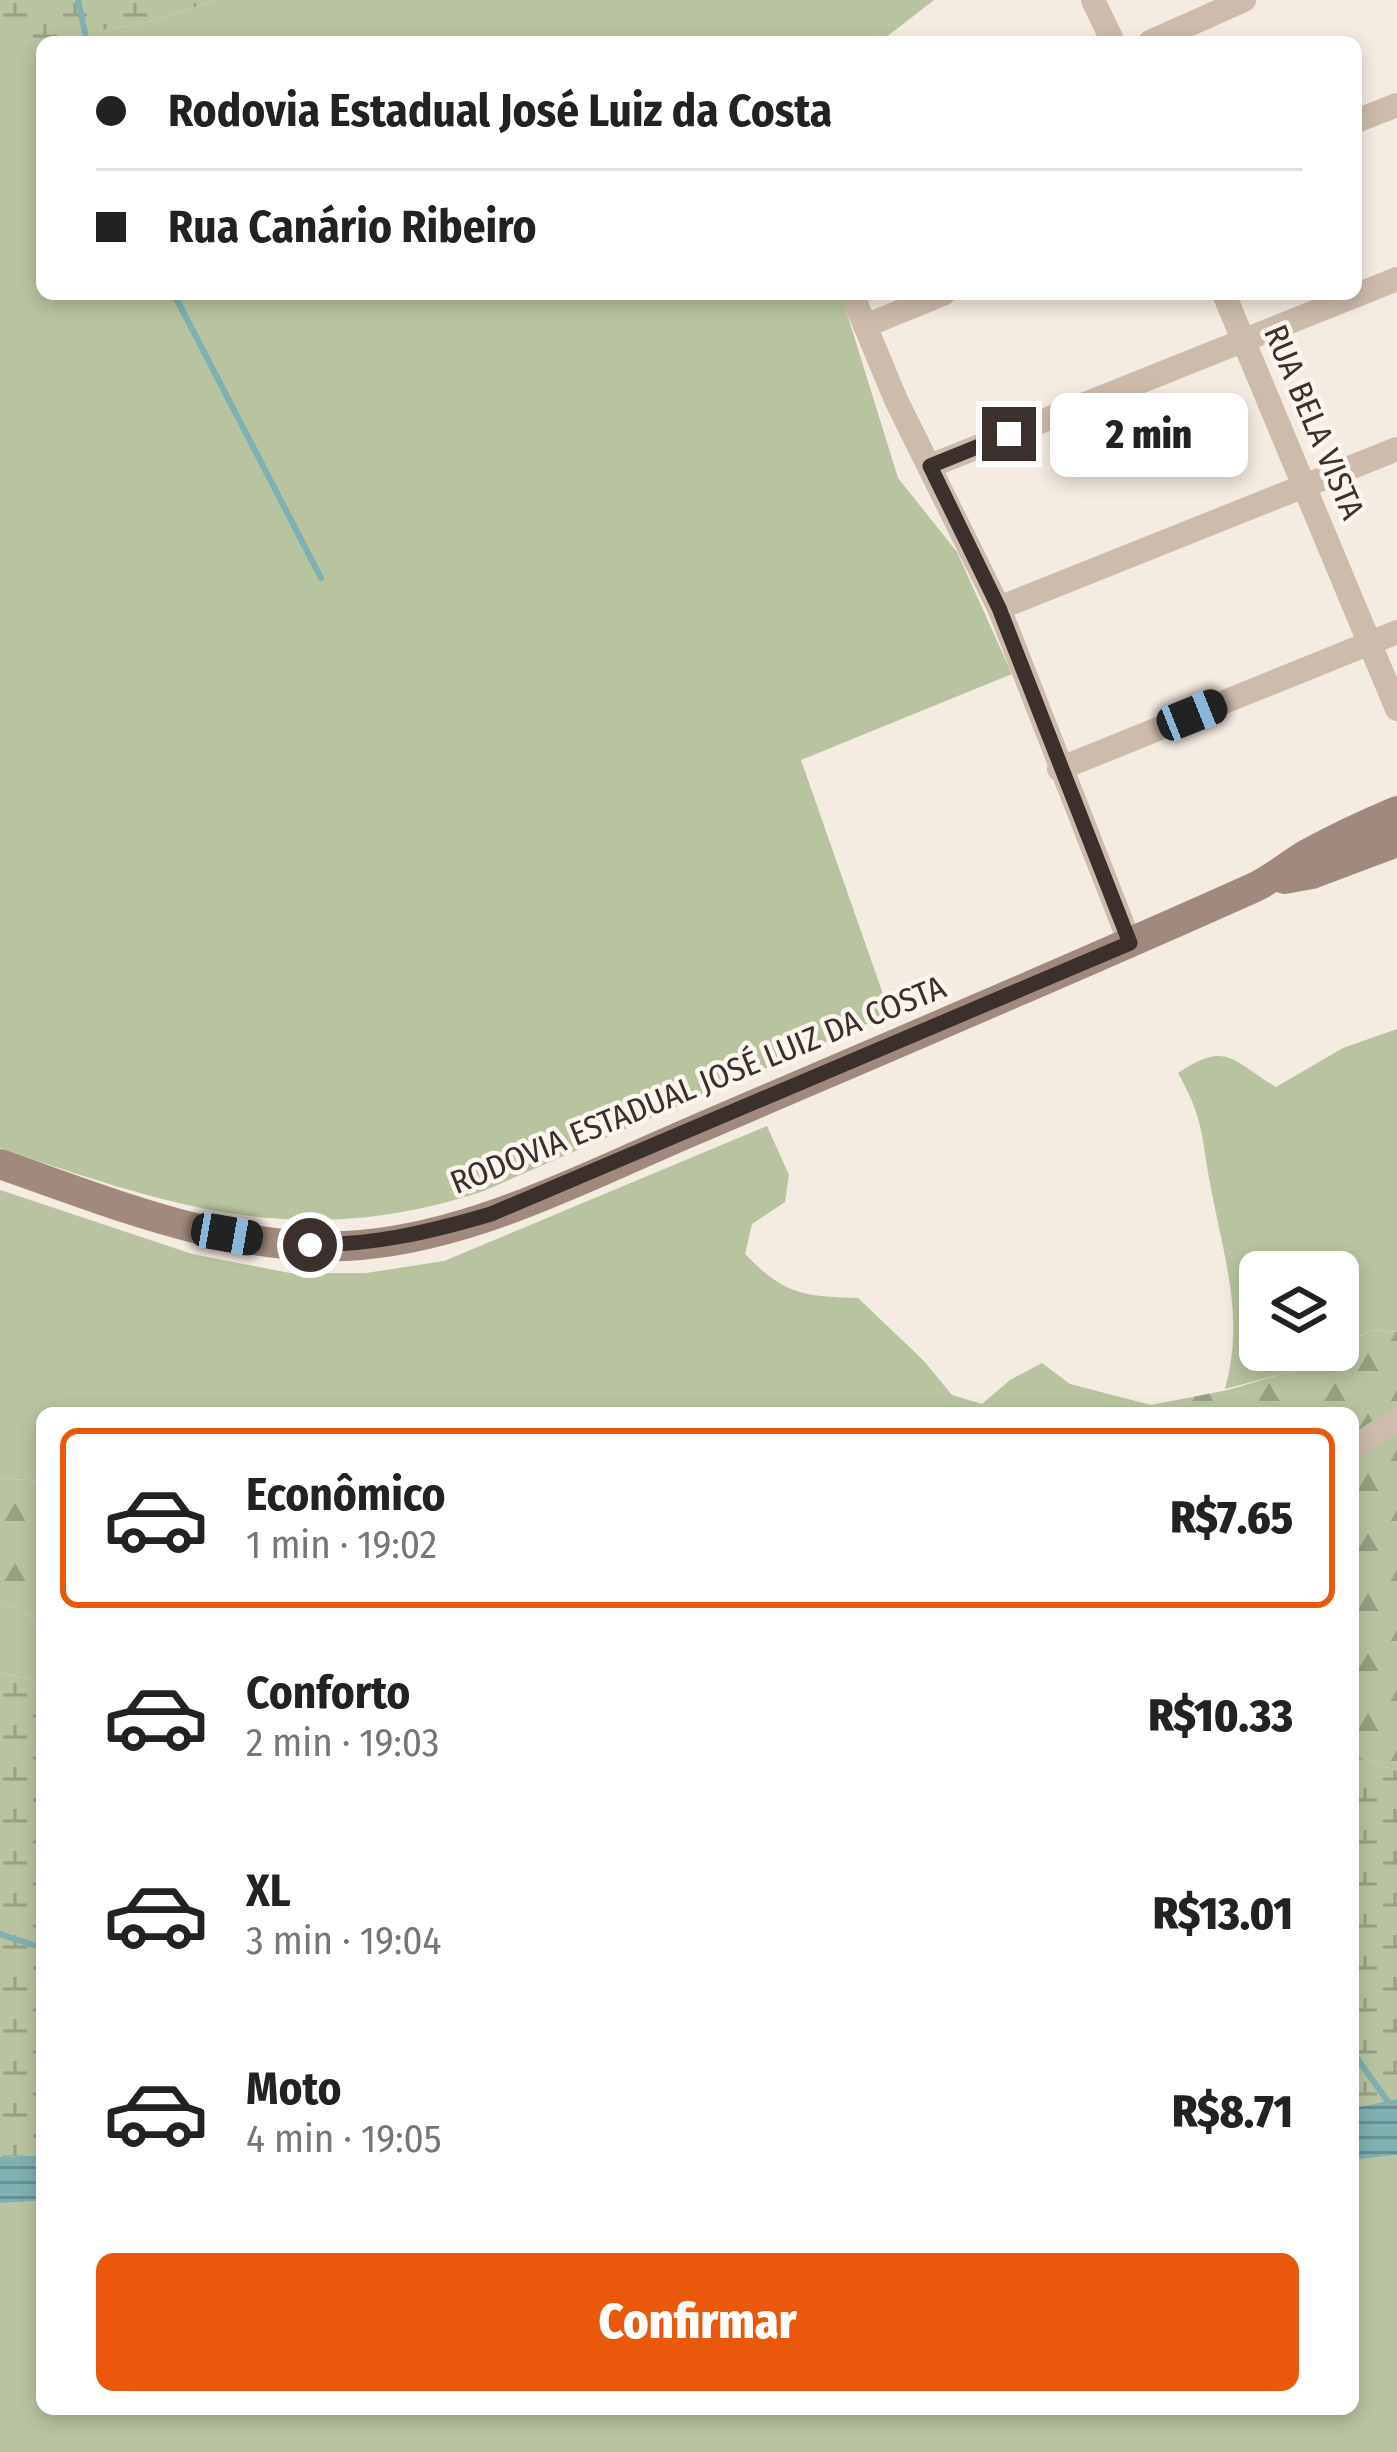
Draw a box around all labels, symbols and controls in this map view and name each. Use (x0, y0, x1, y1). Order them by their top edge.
text: Rodovia Estadual José Luiz da Costa (168, 84, 832, 138)
text: Rua Canário Ribeiro (168, 200, 536, 254)
street label: RUA BELA VISTA (1255, 319, 1373, 526)
callout: 2 min (1051, 392, 1249, 476)
route end (982, 407, 1036, 461)
text: 2 min (1106, 412, 1192, 458)
car (1152, 685, 1232, 745)
street label: RODOVIA ESTADUAL JOSÉ LUIZ DA COSTA (445, 967, 952, 1203)
car (188, 1210, 266, 1258)
route start (283, 1218, 337, 1272)
map controls (1239, 1251, 1359, 1371)
button: layers (1239, 1251, 1359, 1371)
icon: car (102, 1464, 210, 1572)
text: Econômico (246, 1468, 446, 1522)
text: R$7.65 (1170, 1491, 1293, 1545)
text: 1 min · 19:02 (246, 1522, 437, 1568)
icon: car (102, 1662, 210, 1770)
text: Conforto (246, 1666, 410, 1720)
text: R$10.33 (1148, 1689, 1293, 1743)
text: 2 min · 19:03 (246, 1720, 439, 1766)
icon: car (102, 1860, 210, 1968)
text: XL (246, 1864, 291, 1918)
text: R$13.01 (1153, 1887, 1293, 1941)
text: 3 min · 19:04 (246, 1918, 441, 1964)
icon: car (102, 2058, 210, 2166)
text: Moto (246, 2062, 342, 2116)
text: R$8.71 (1172, 2085, 1293, 2139)
text: 4 min · 19:05 (246, 2116, 442, 2162)
button: Confirmar (96, 2253, 1299, 2391)

